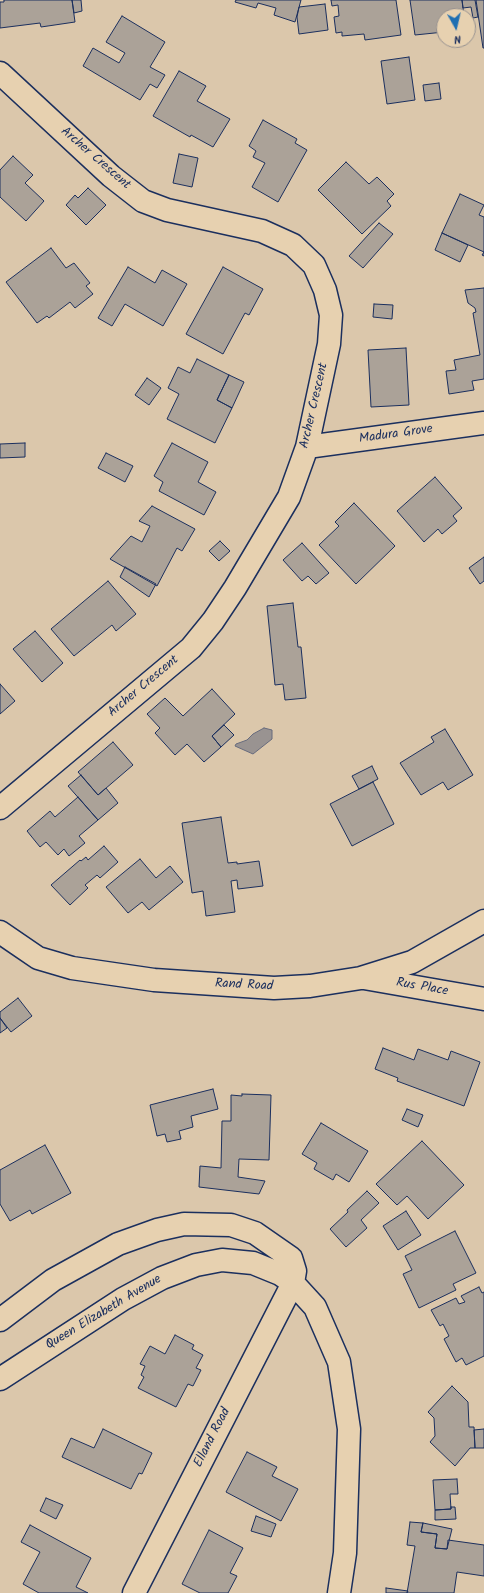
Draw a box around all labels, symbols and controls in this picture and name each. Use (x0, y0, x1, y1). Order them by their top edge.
north arrow (436, 8, 476, 48)
text: N (453, 29, 462, 48)
street label: Archer Crescent (57, 124, 133, 194)
street label: Archer Crescent (298, 362, 332, 450)
street label: Madura Grove (358, 422, 434, 448)
street label: Archer Crescent (106, 653, 182, 721)
street label: Rus Place (395, 976, 449, 1000)
street label: Rand Road (214, 977, 274, 995)
street label: Queen Elizabeth Avenue (43, 1272, 165, 1354)
street label: Elland Road (191, 1406, 235, 1470)

